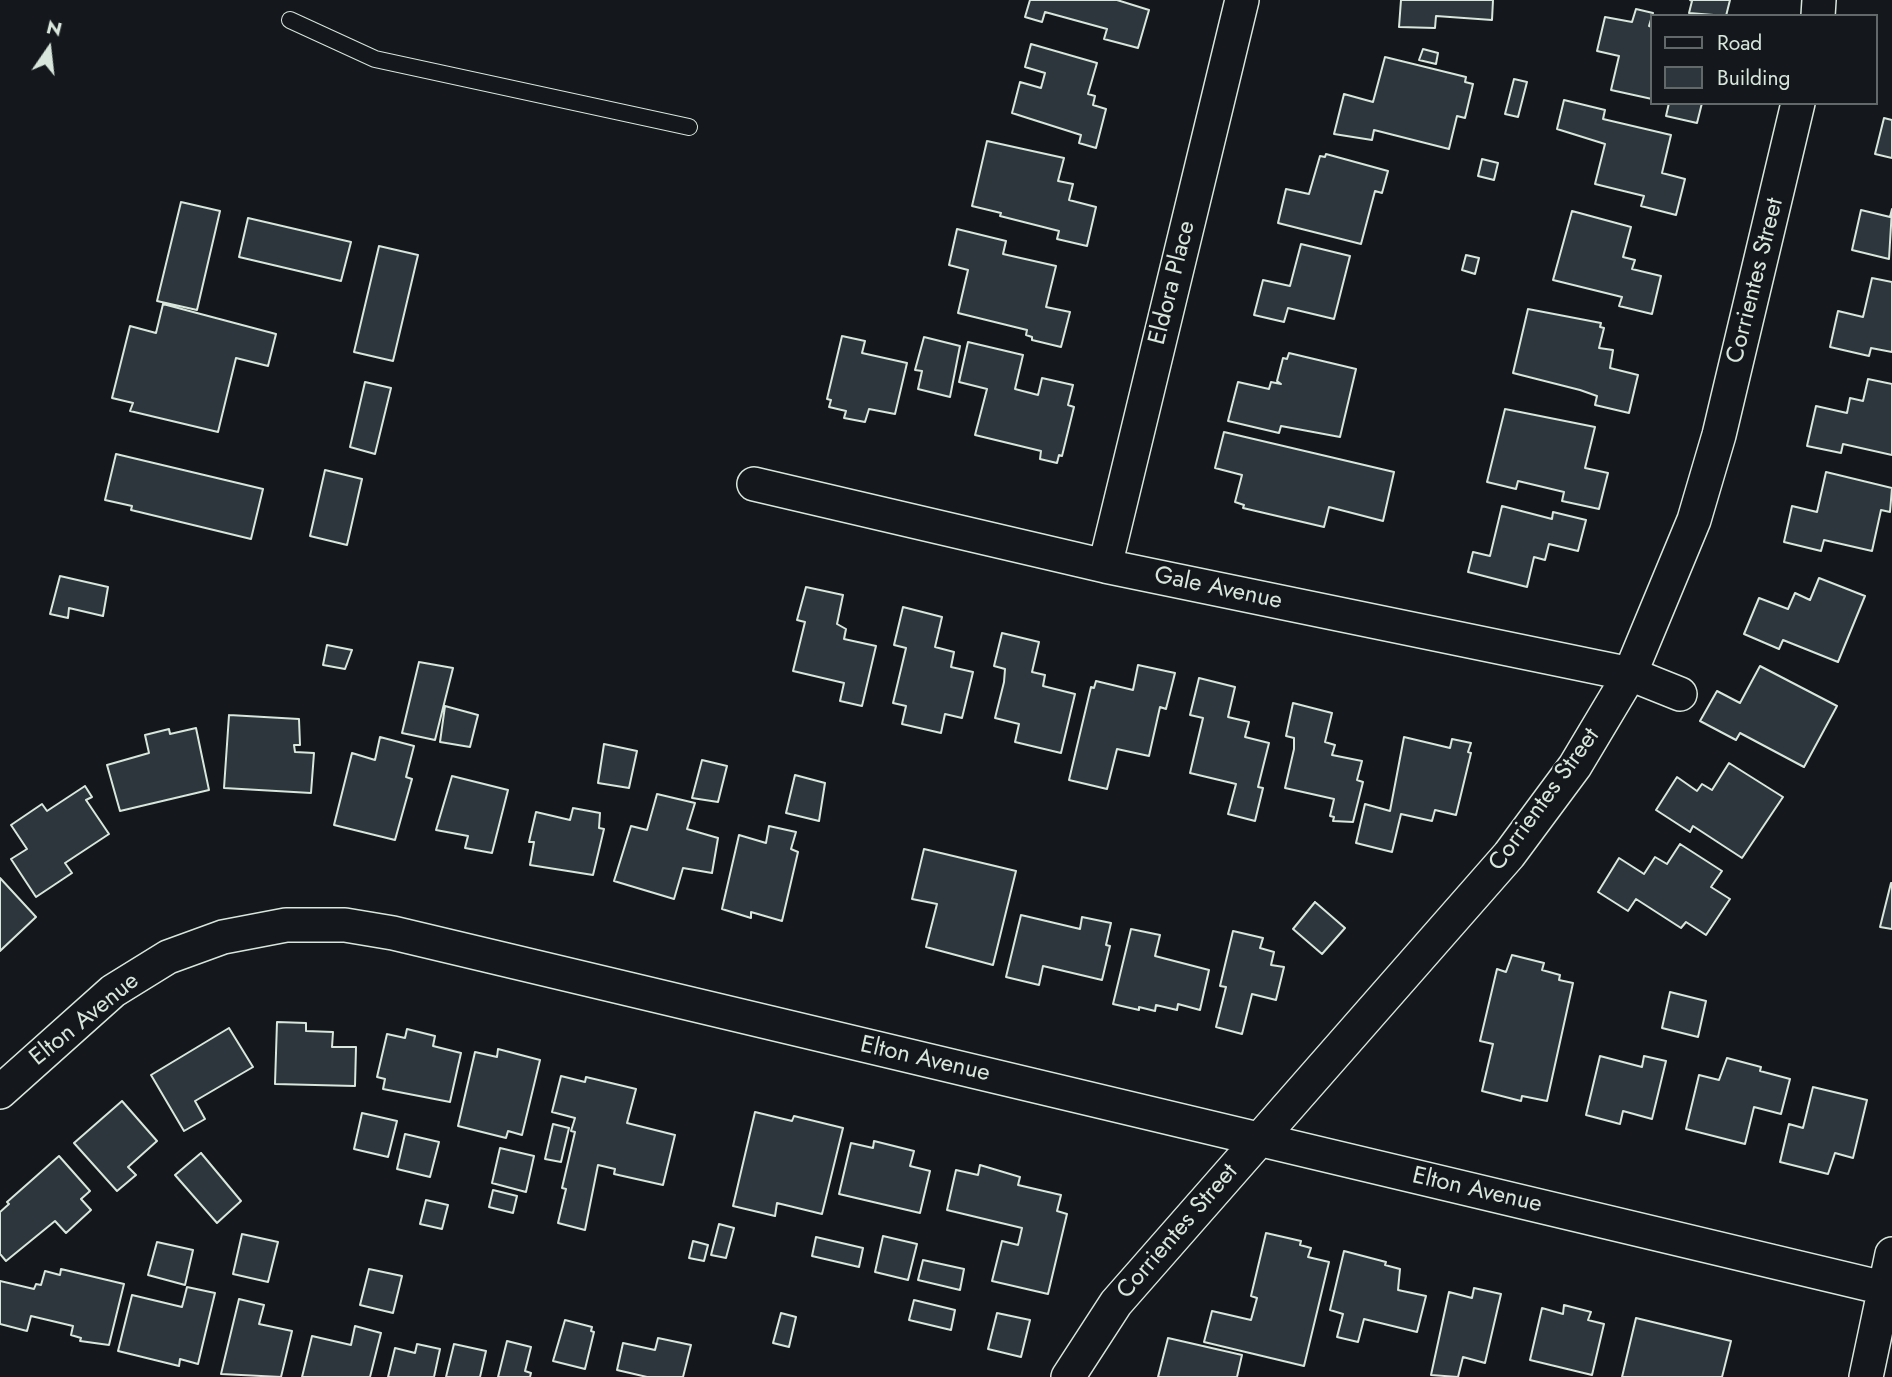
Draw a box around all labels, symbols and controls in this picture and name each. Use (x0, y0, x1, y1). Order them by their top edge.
text: N (44, 13, 65, 43)
north arrow (14, 14, 84, 84)
legend (1650, 14, 1878, 105)
text: Road (1717, 28, 1762, 58)
text: Building (1717, 63, 1790, 93)
street label: Corrientes Street (1722, 195, 1790, 367)
street label: Eldora Place (1144, 218, 1202, 348)
street label: Gale Avenue (1151, 561, 1285, 617)
street label: Corrientes Street (1484, 723, 1606, 877)
street label: Elton Avenue (25, 967, 145, 1073)
street label: Elton Avenue (857, 1031, 993, 1089)
street label: Corrientes Street (1112, 1159, 1244, 1305)
street label: Elton Avenue (1409, 1162, 1545, 1220)

